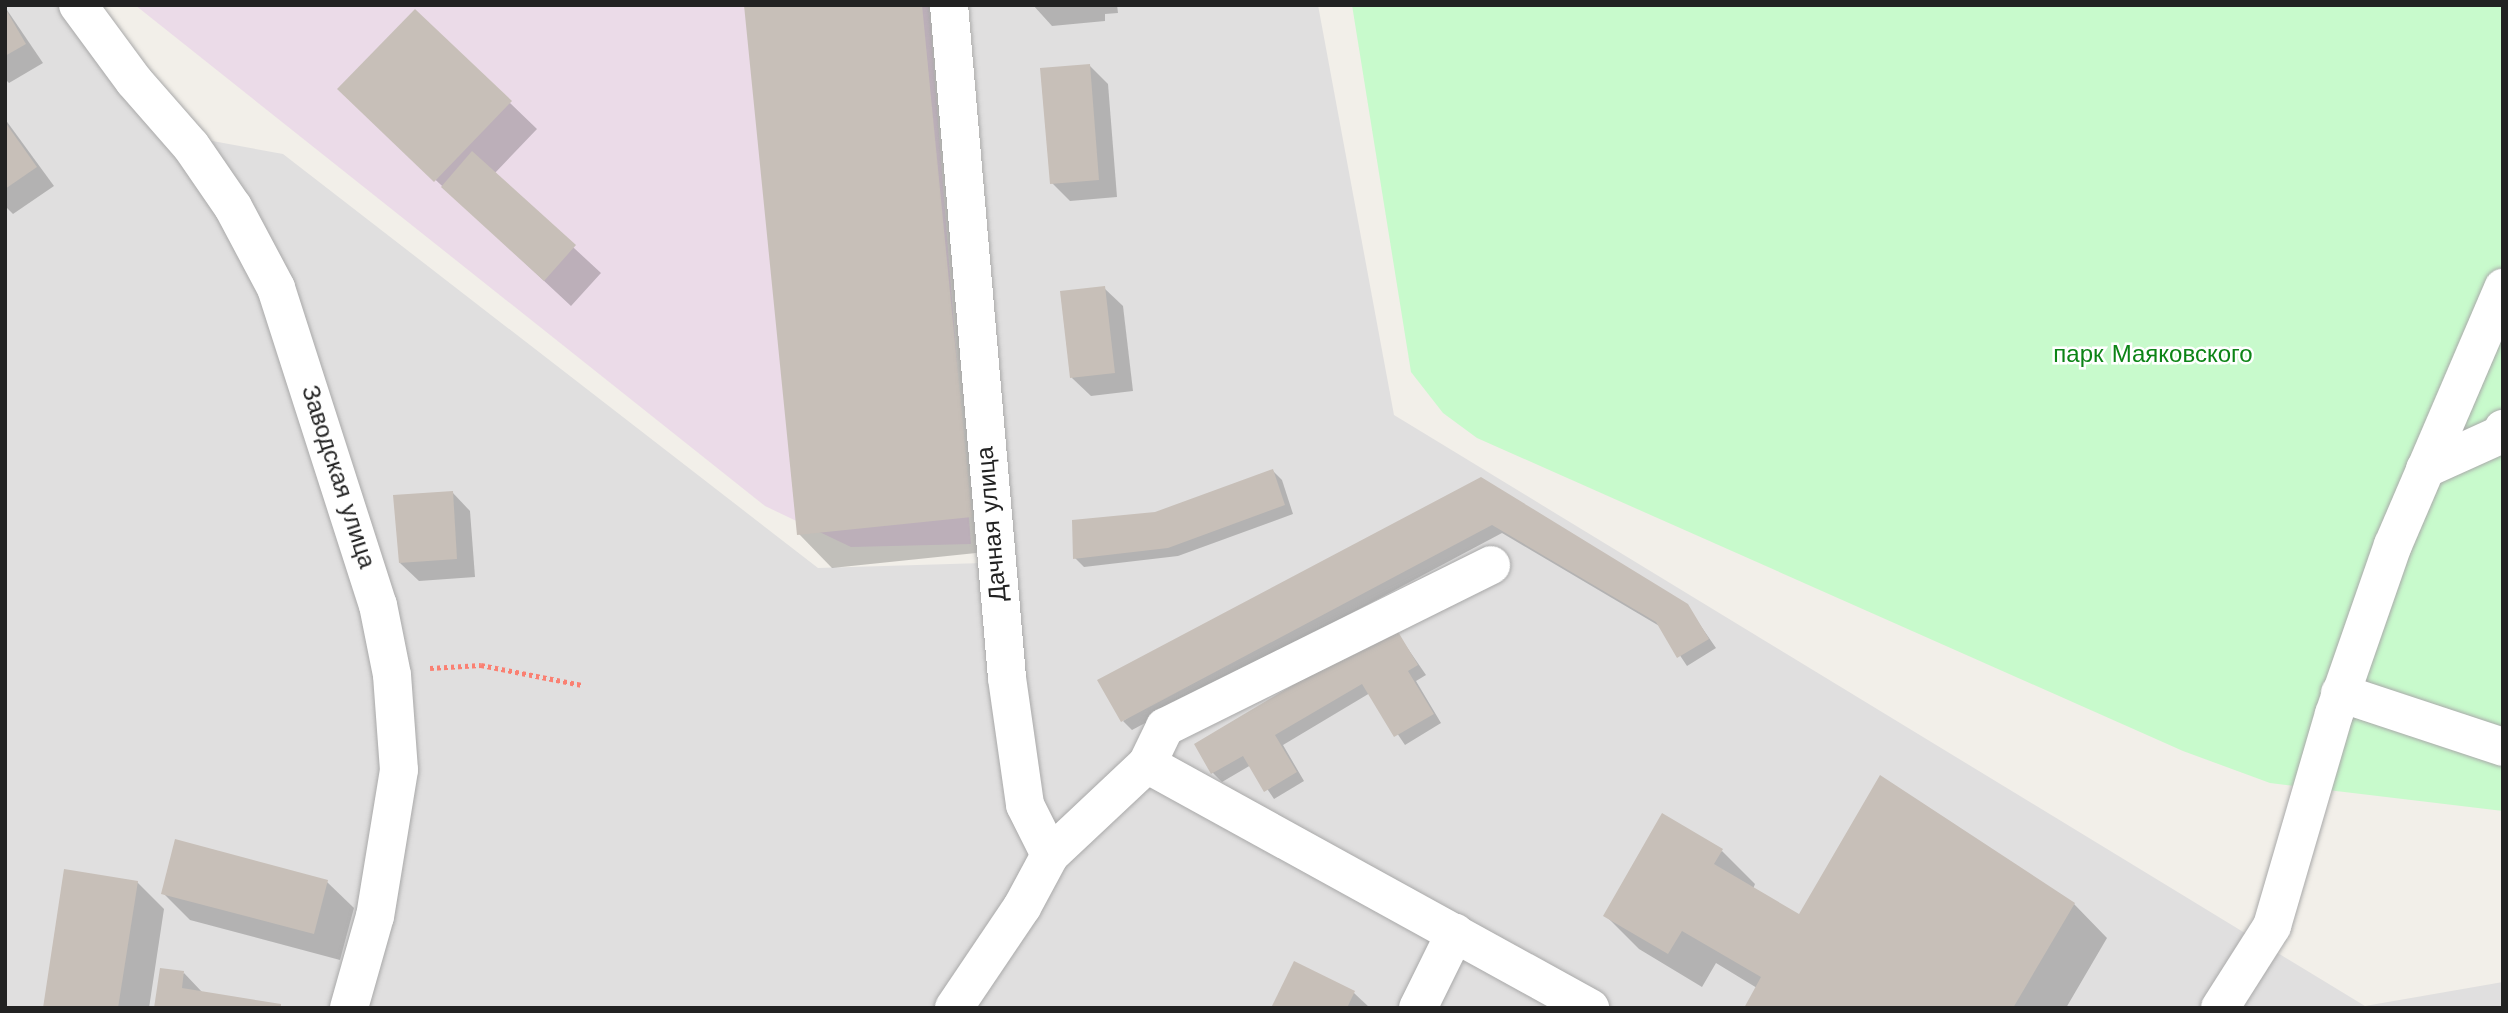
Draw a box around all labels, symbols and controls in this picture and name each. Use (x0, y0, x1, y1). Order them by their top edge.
park label: парк Маяковского (2053, 341, 2253, 369)
street label: Заводская улица (295, 382, 381, 572)
street label: Дачная улица (971, 445, 1013, 603)

